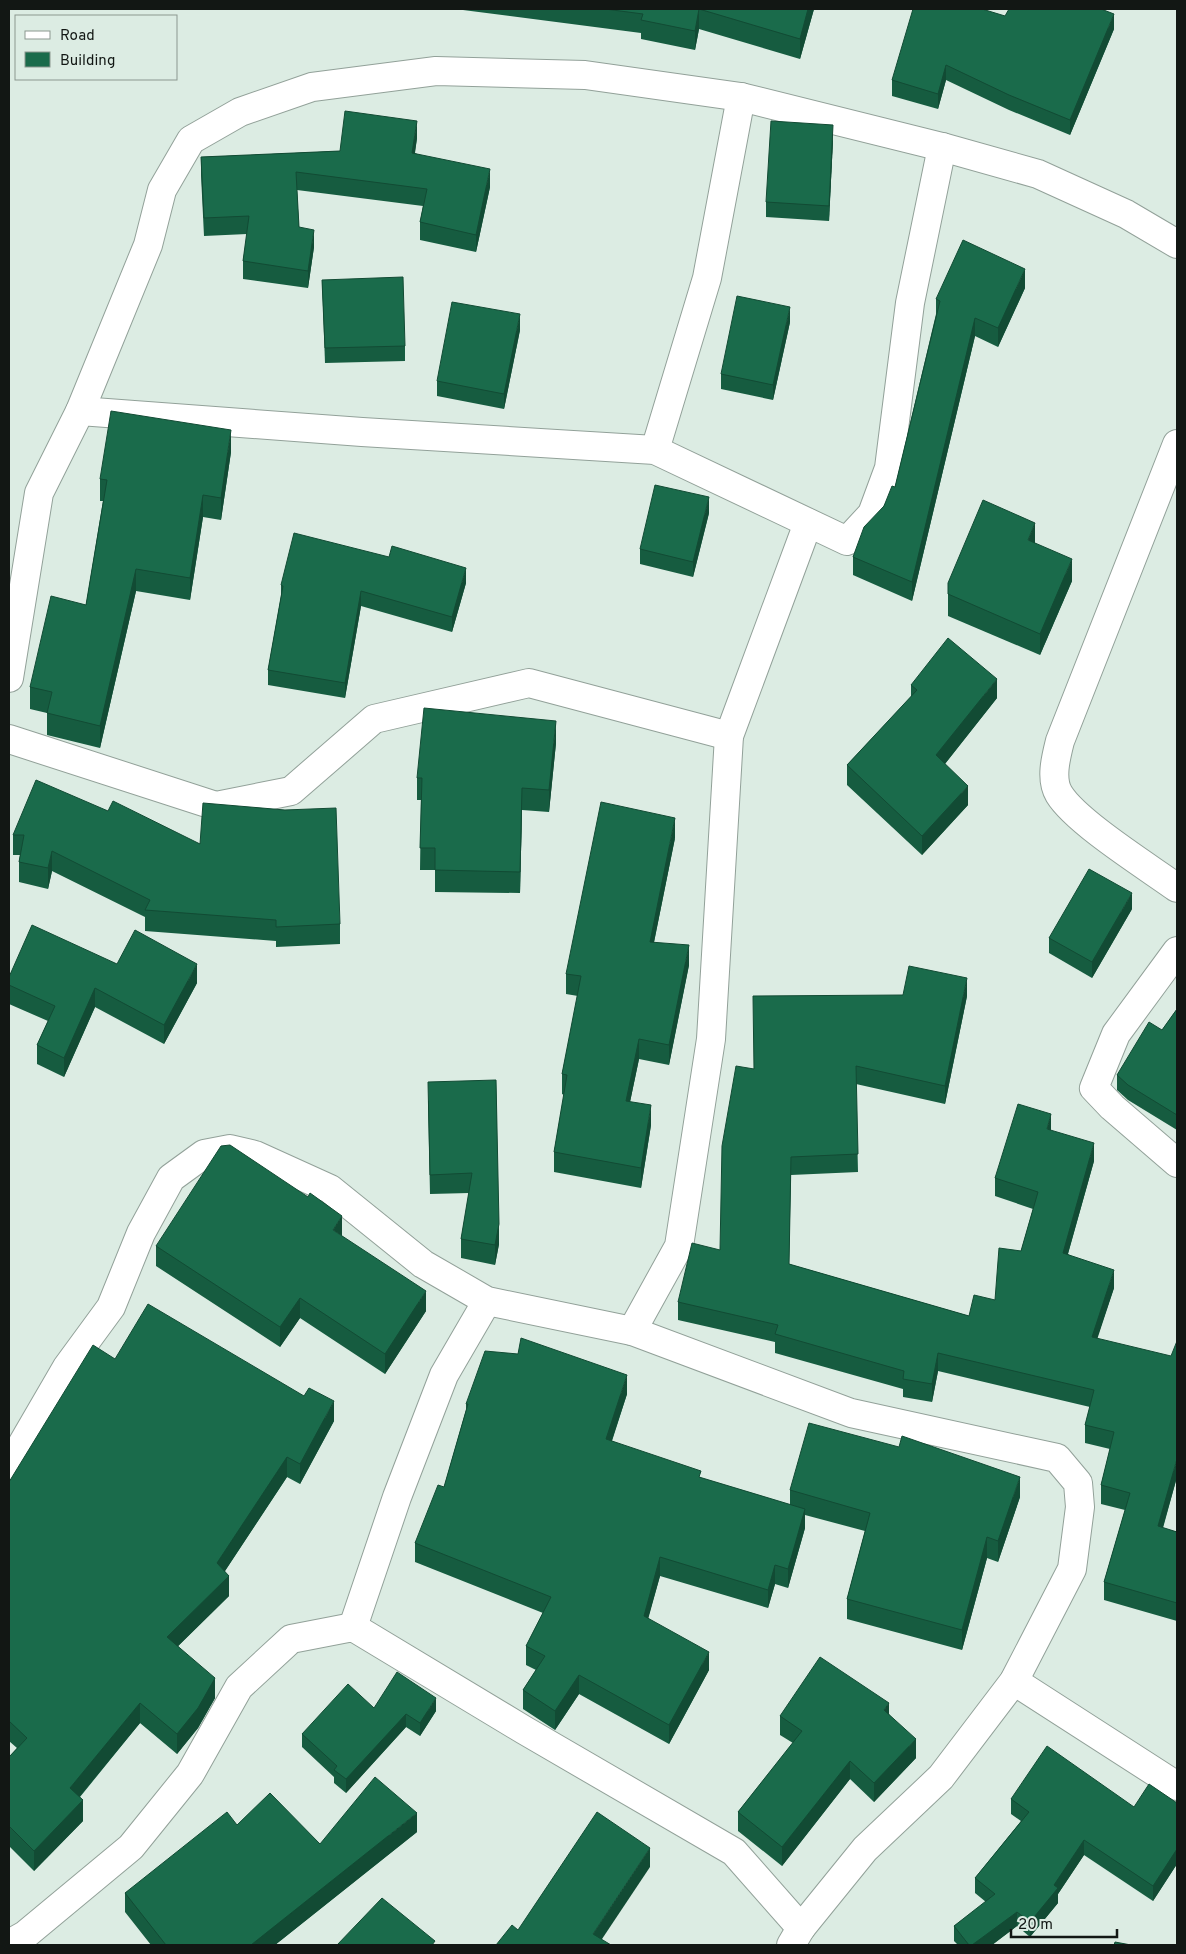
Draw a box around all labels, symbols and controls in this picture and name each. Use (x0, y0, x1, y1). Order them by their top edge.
legend (15, 15, 178, 80)
text: Road (60, 27, 95, 46)
text: Building (60, 52, 115, 71)
scale bar (1011, 1906, 1117, 1938)
text: 20 m (1018, 1916, 1053, 1935)

